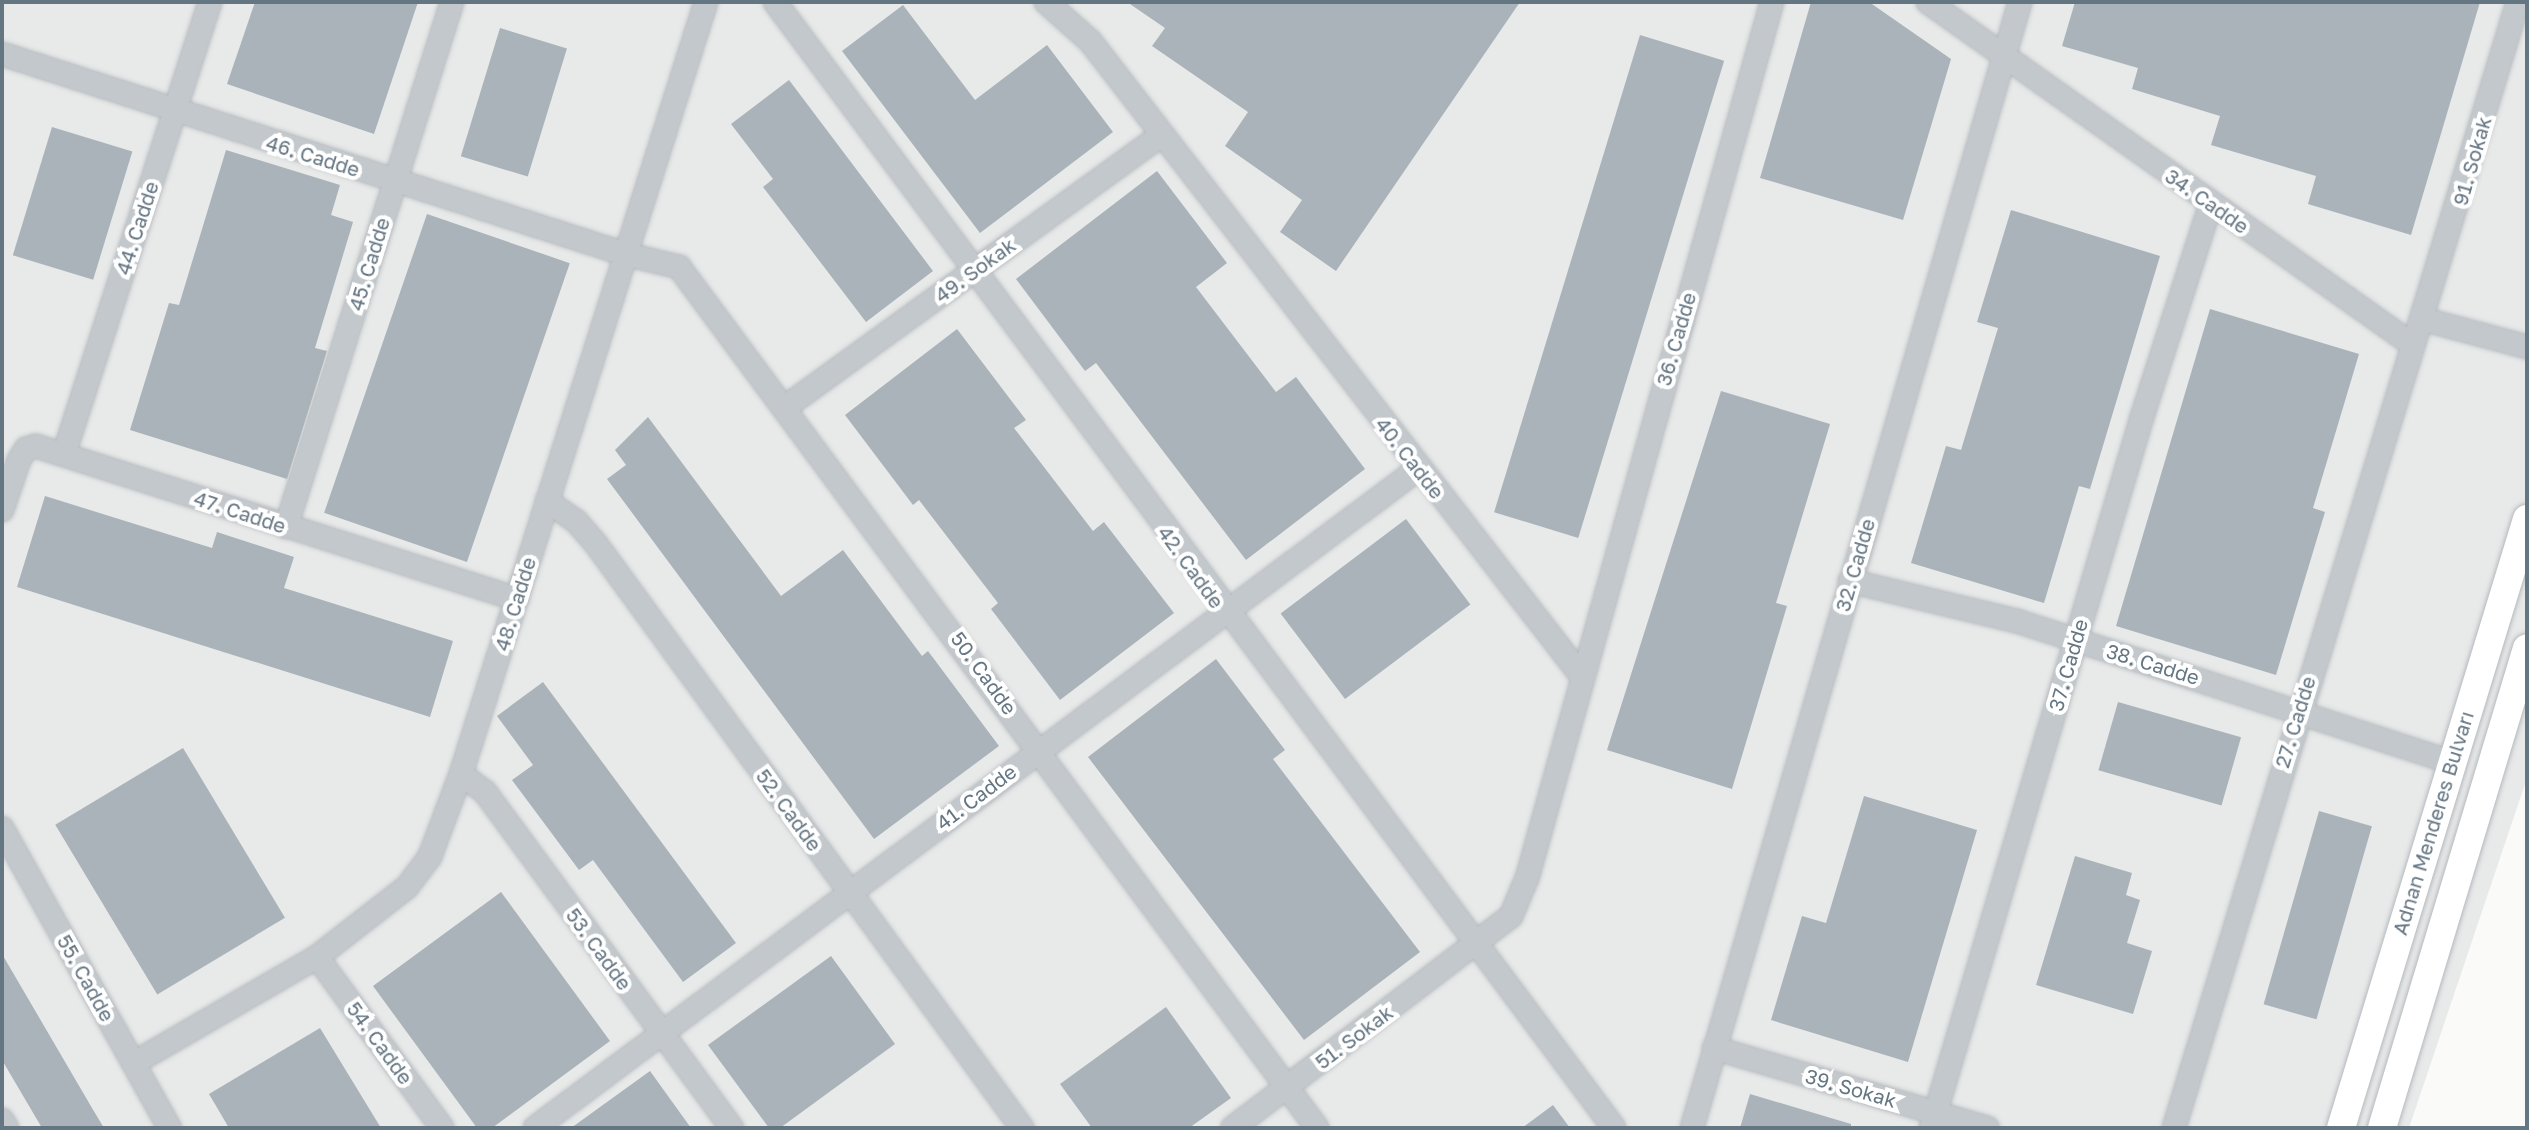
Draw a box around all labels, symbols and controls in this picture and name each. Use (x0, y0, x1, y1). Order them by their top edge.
street label: 91. Sokak (2448, 114, 2496, 208)
street label: 46. Cadde (263, 130, 363, 182)
street label: 34. Cadde (2161, 164, 2253, 238)
street label: 44. Cadde (111, 178, 163, 278)
street label: 45. Cadde (344, 215, 394, 313)
street label: 49. Sokak (930, 233, 1020, 307)
street label: 36. Cadde (1651, 290, 1701, 388)
street label: 40. Cadde (1371, 413, 1449, 503)
street label: 47. Cadde (191, 486, 289, 538)
street label: 32. Cadde (1830, 516, 1880, 614)
street label: 42. Cadde (1153, 521, 1229, 613)
street label: 48. Cadde (489, 554, 541, 654)
street label: 37. Cadde (2043, 616, 2093, 714)
street label: 50. Cadde (946, 627, 1022, 719)
street label: 38. Cadde (2104, 638, 2202, 690)
street label: 27. Cadde (2270, 673, 2320, 771)
street label: Adnan Menderes Bulvarı (2387, 708, 2479, 938)
street label: 41. Cadde (931, 759, 1021, 835)
street label: 52. Cadde (751, 764, 827, 856)
street label: 53. Cadde (561, 903, 637, 995)
street label: 55. Cadde (52, 931, 120, 1025)
street label: 54. Cadde (342, 997, 418, 1089)
street label: 51. Sokak (1311, 1000, 1397, 1074)
street label: 39. Sokak (1803, 1064, 1899, 1112)

